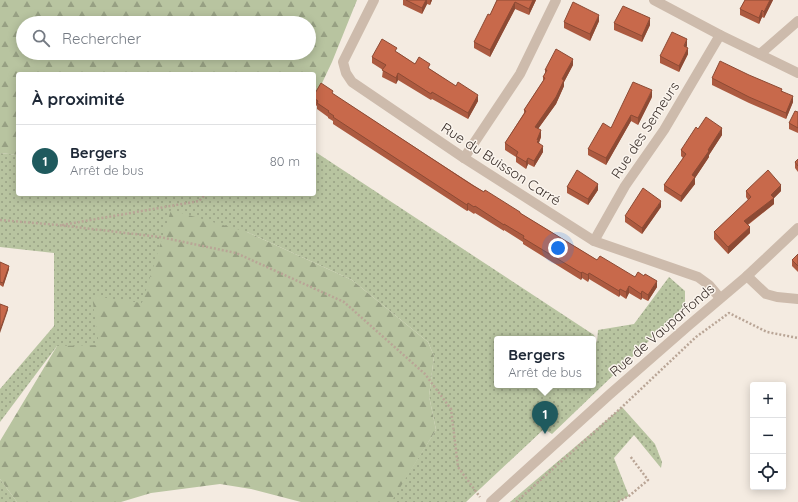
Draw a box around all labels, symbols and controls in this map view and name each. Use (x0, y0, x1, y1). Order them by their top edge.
search box (16, 16, 316, 60)
icon: search (30, 27, 52, 49)
text: Rechercher (62, 29, 141, 48)
street label: Rue des Semeurs (607, 78, 683, 182)
text: À proximité (32, 88, 125, 109)
street label: Rue du Buisson Carré (438, 119, 564, 209)
text: Bergers (70, 143, 127, 162)
text: 1 (42, 153, 48, 169)
text: 80 m (270, 153, 300, 169)
text: Arrêt de bus (70, 162, 144, 178)
your location (548, 238, 568, 258)
street label: Rue de Vauparfonds (606, 280, 718, 380)
popup (494, 336, 596, 388)
text: Bergers (508, 345, 565, 364)
text: Arrêt de bus (508, 364, 582, 380)
map controls (750, 382, 786, 490)
button: + (750, 382, 786, 418)
pin: 1 (532, 401, 558, 434)
button: − (750, 418, 786, 454)
button: locate (750, 454, 786, 490)

